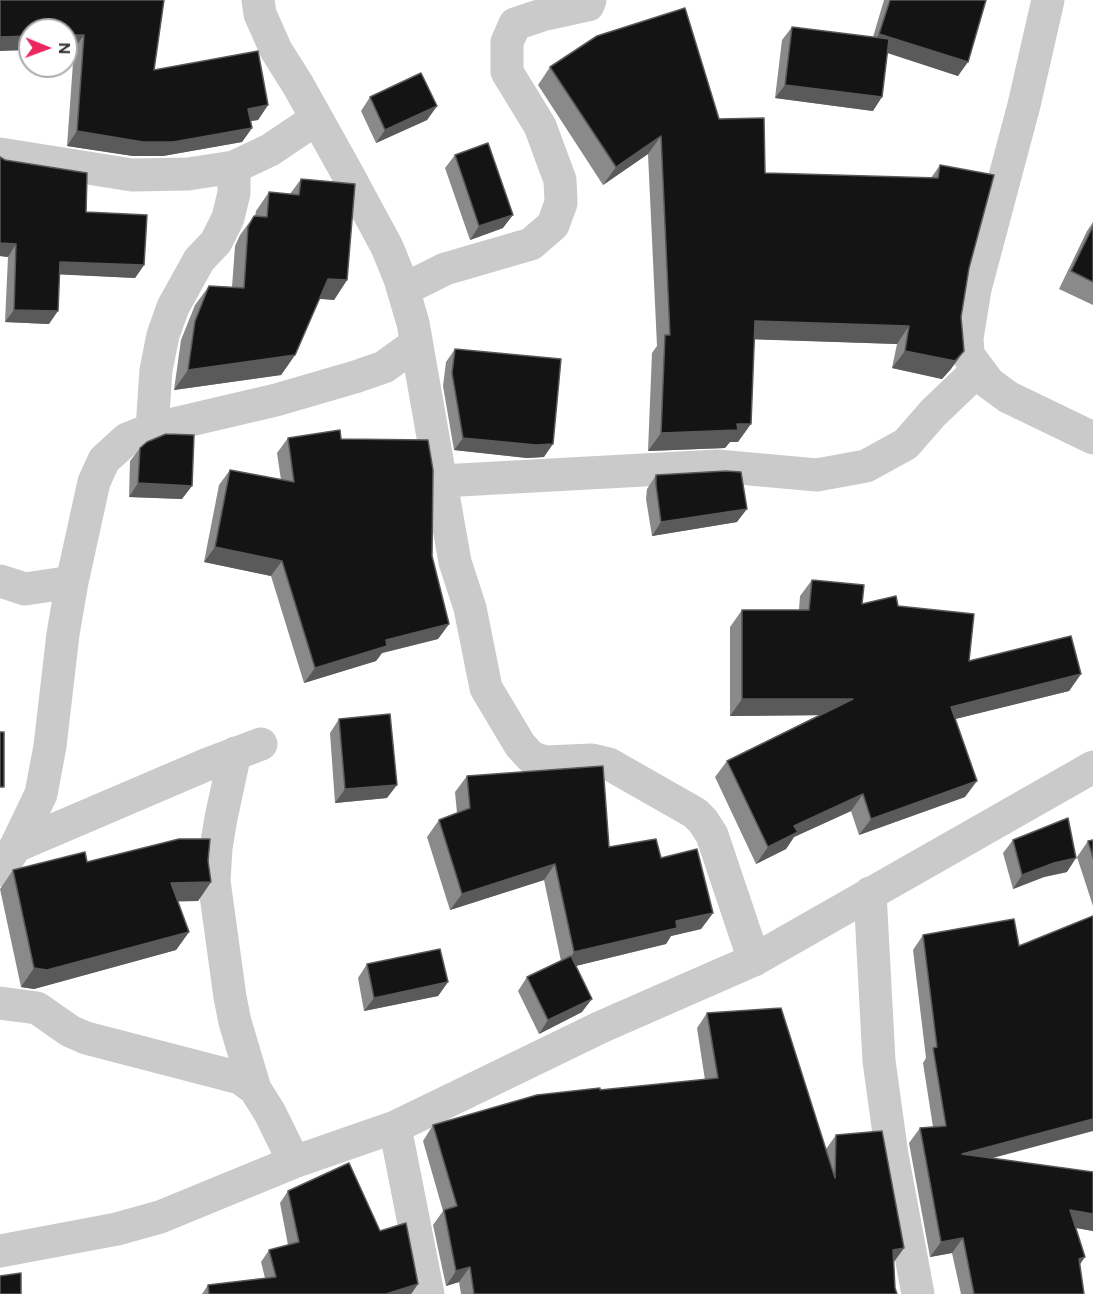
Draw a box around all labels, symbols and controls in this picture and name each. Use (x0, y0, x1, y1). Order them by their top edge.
north arrow (18, 18, 78, 78)
text: N (54, 42, 75, 54)

